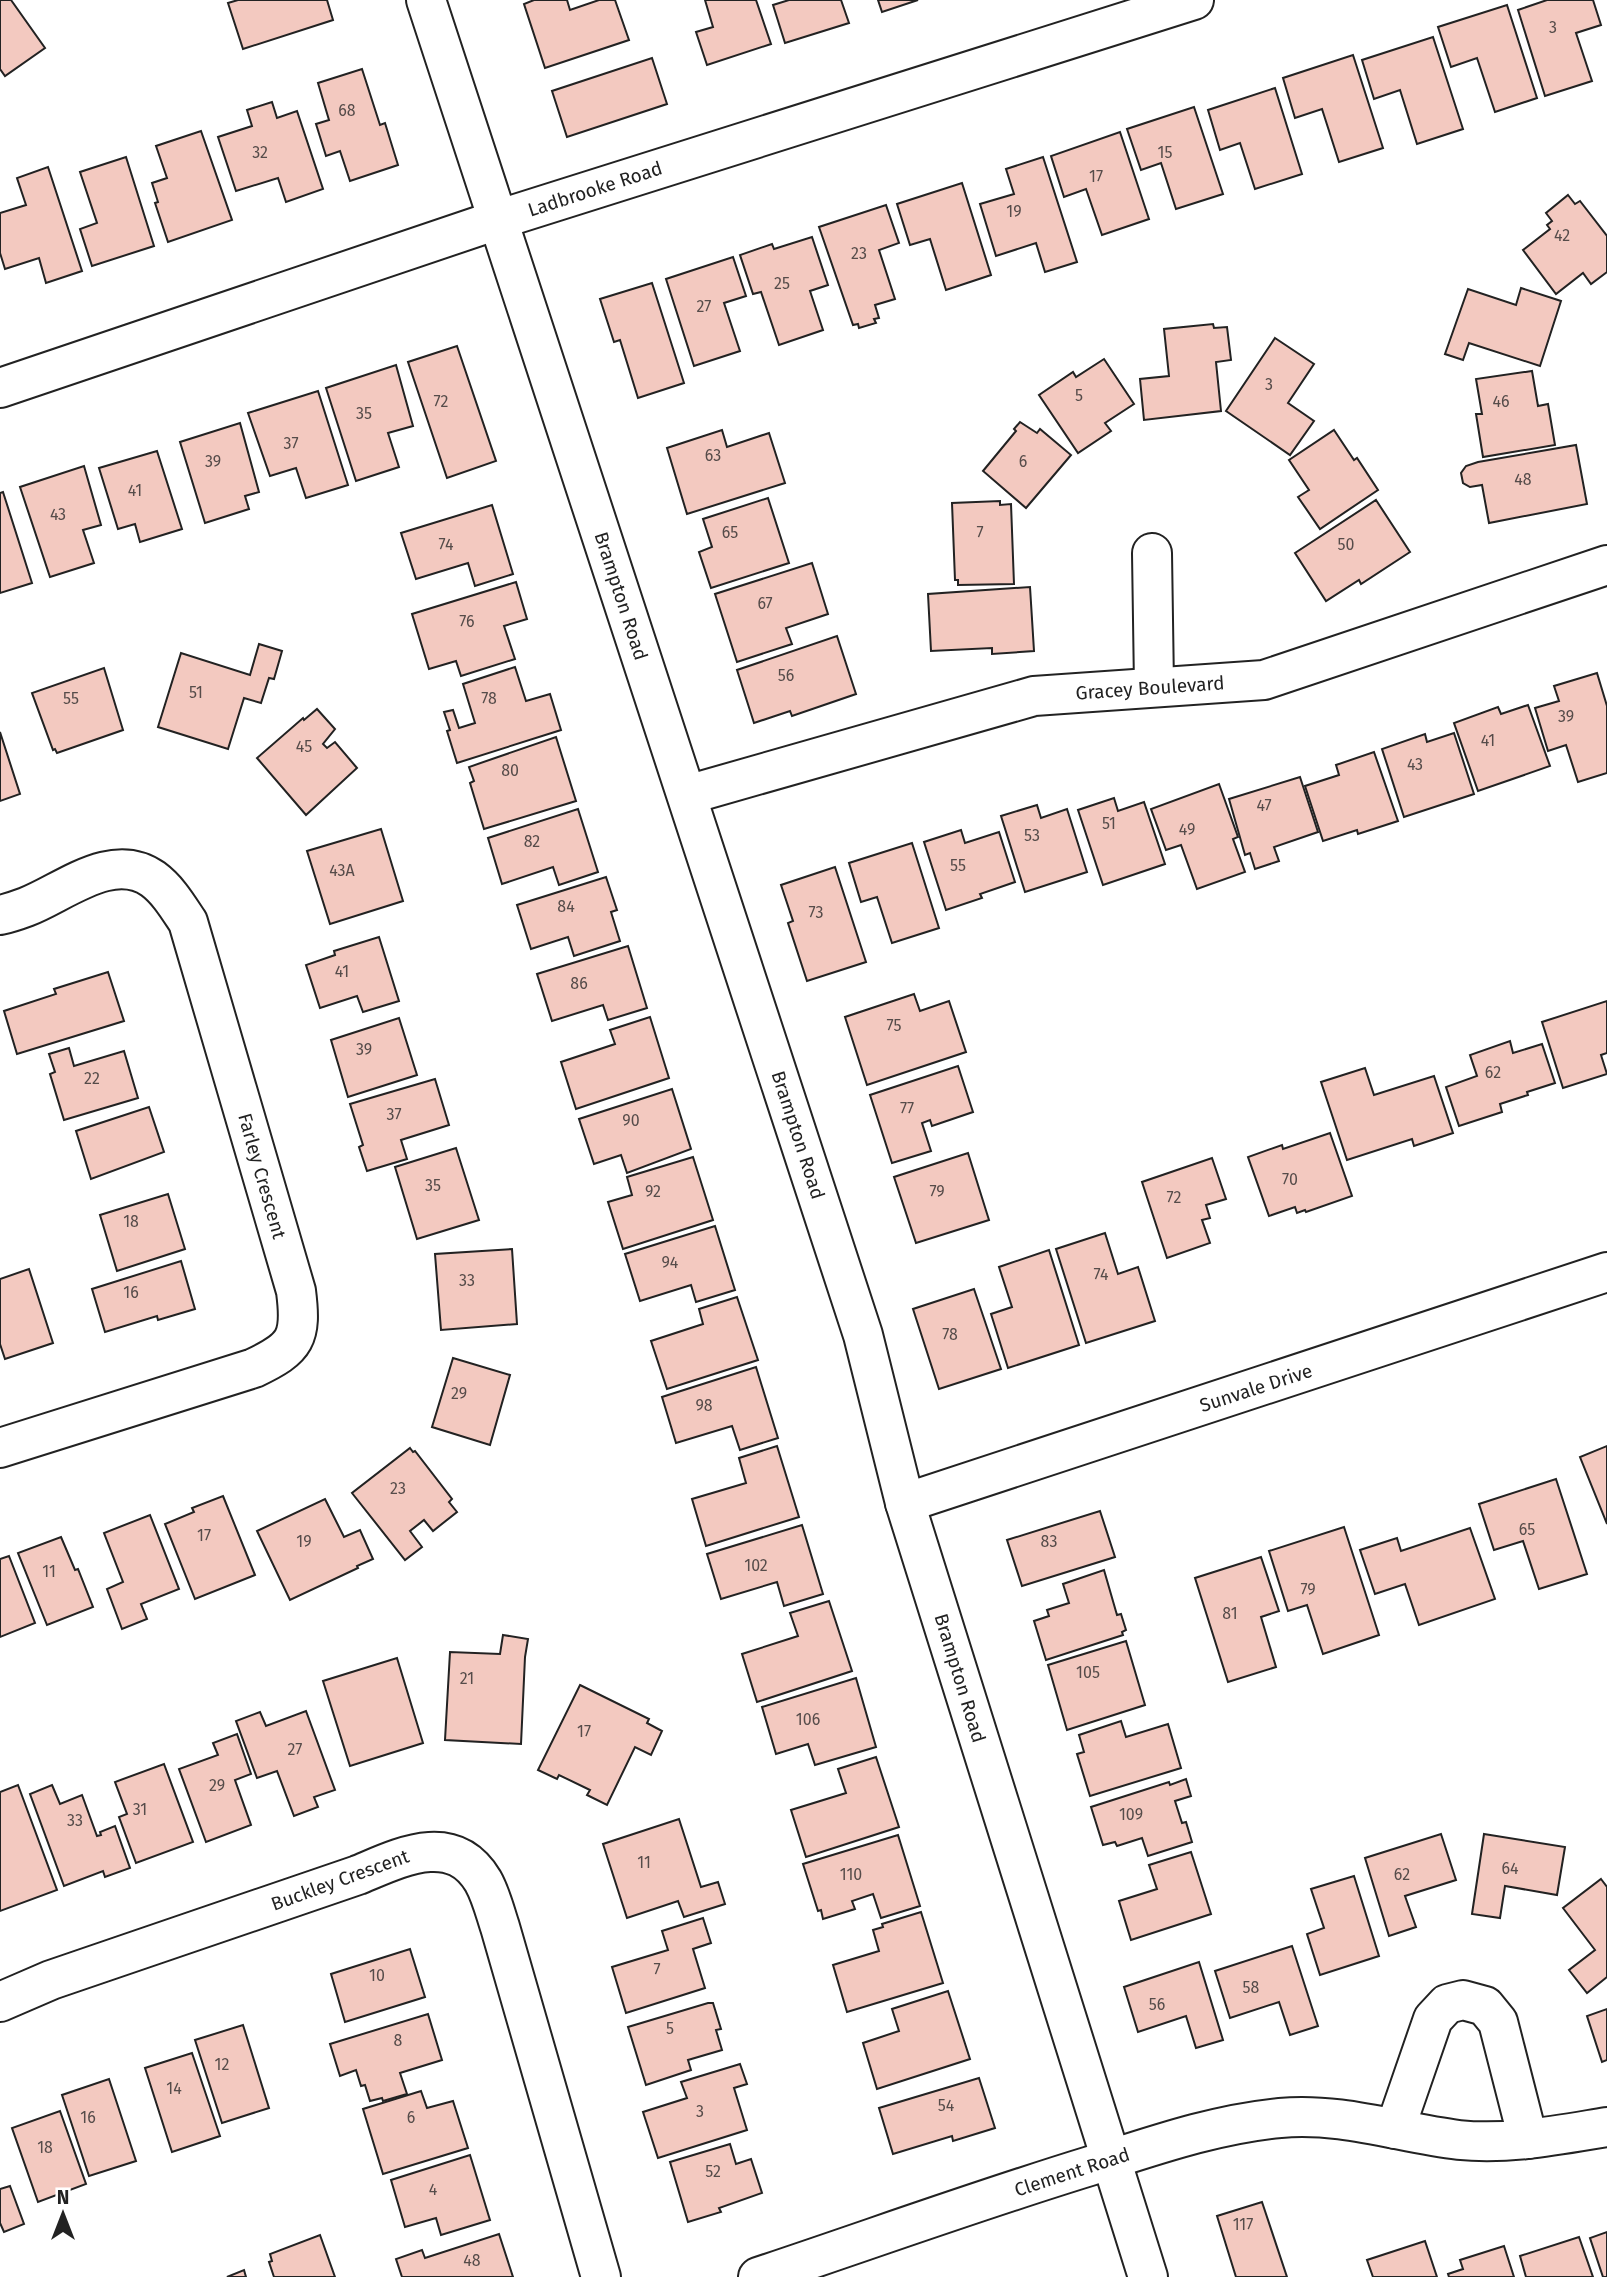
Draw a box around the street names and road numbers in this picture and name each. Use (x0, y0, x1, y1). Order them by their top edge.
street label: Ladbrooke Road (525, 156, 665, 222)
street label: Brampton Road (589, 529, 653, 663)
street label: Gracey Boulevard (1075, 671, 1225, 705)
street label: Brampton Road (766, 1068, 830, 1202)
street label: Farley Crescent (233, 1111, 291, 1241)
street label: Sunvale Drive (1197, 1359, 1315, 1417)
street label: Brampton Road (929, 1611, 991, 1745)
street label: Buckley Crescent (268, 1844, 412, 1916)
street label: Clement Road (1011, 2143, 1133, 2201)

